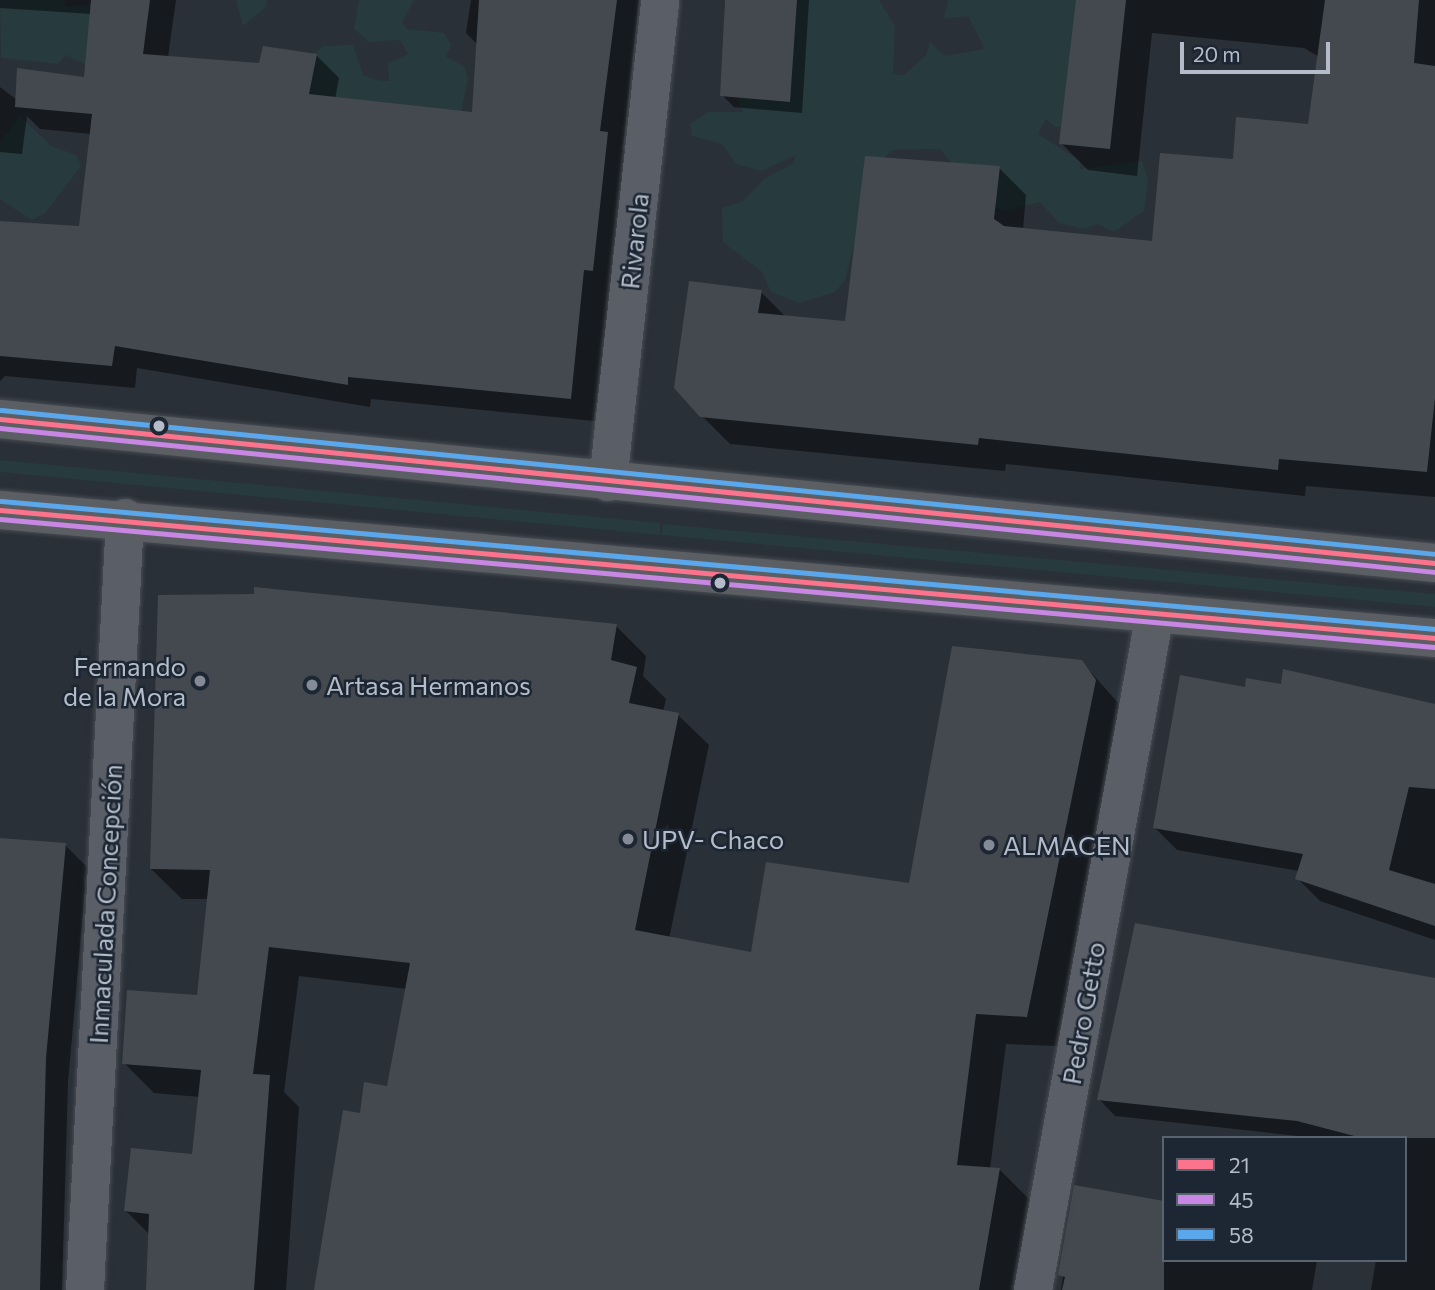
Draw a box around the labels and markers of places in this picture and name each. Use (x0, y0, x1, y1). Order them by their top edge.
unlabelled marker (152, 419, 166, 433)
unlabelled marker (713, 576, 727, 590)
place label: Fernando de la Mora (63, 650, 186, 712)
place label: Artasa Hermanos (326, 669, 531, 701)
marker: Fernando de la Mora (192, 673, 208, 689)
marker: Artasa Hermanos (304, 677, 320, 693)
place label: UPV- Chaco (642, 823, 784, 855)
place label: ALMACEN (1003, 829, 1131, 861)
marker: UPV- Chaco (620, 831, 636, 847)
marker: ALMACEN (981, 837, 997, 853)

